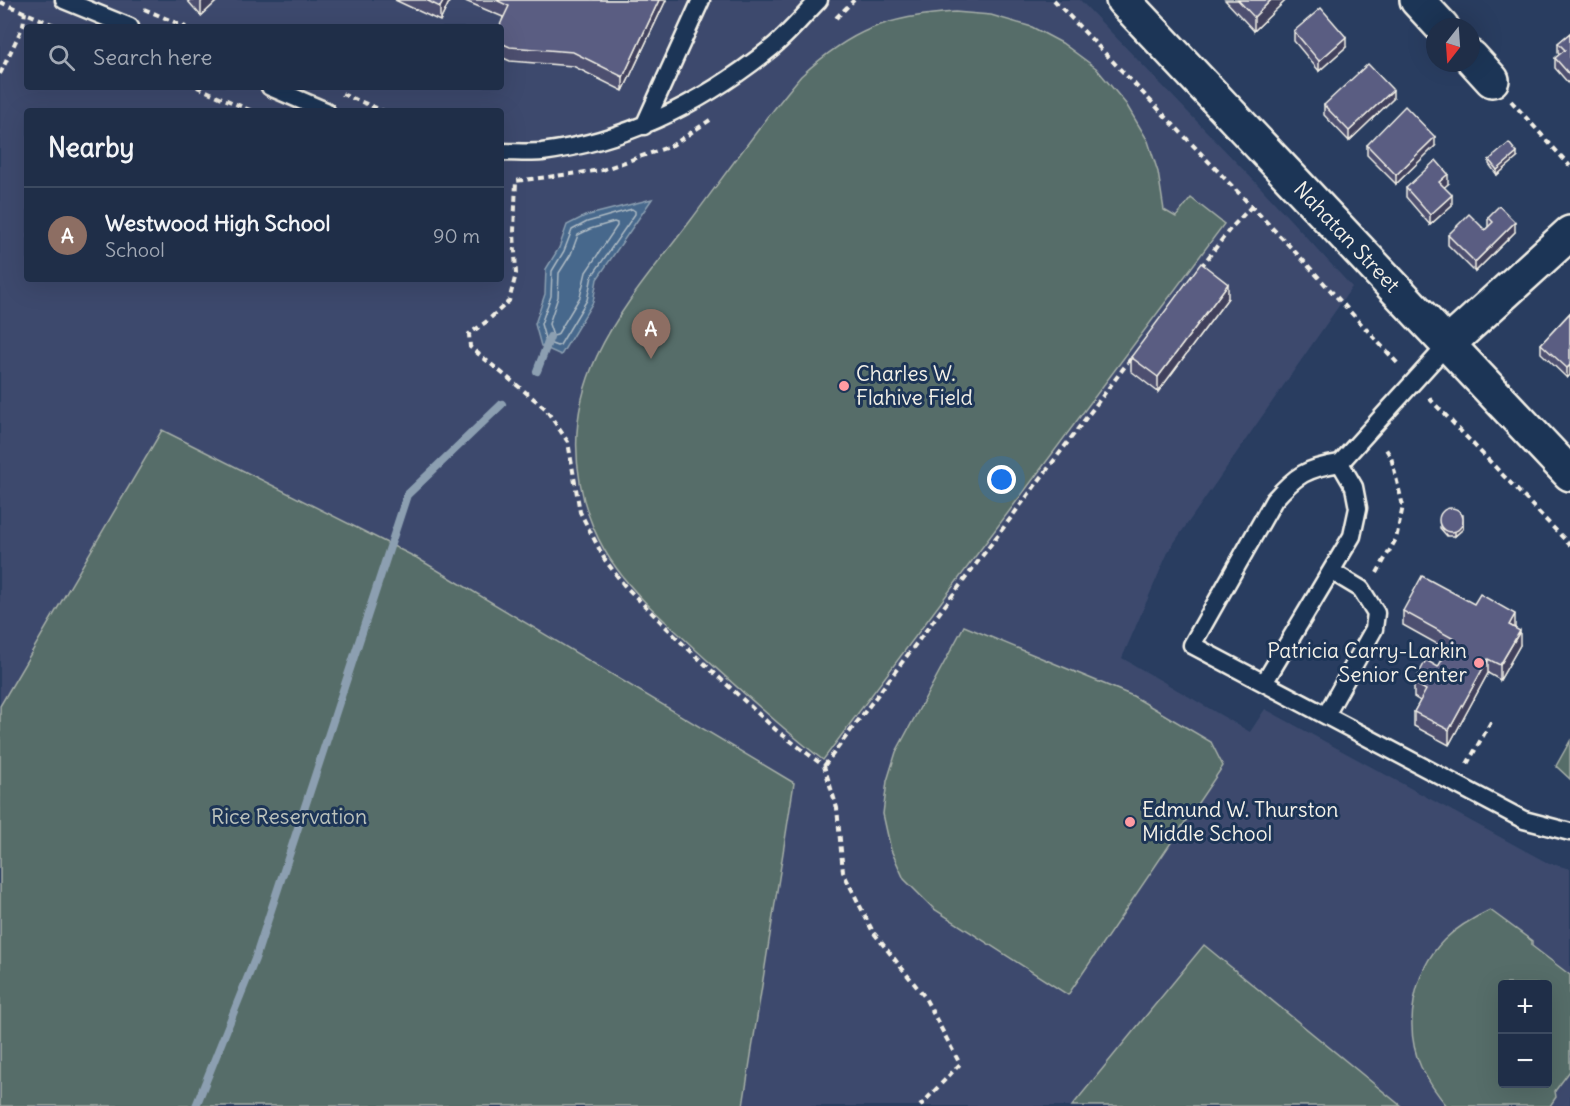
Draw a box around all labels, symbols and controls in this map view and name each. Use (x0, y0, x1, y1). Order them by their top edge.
north arrow (1426, 18, 1480, 72)
search box (24, 24, 504, 90)
icon: search (45, 41, 78, 74)
text: Search here (93, 43, 212, 71)
text: Nearby (48, 131, 134, 164)
street label: Nahatan Street (1288, 176, 1406, 298)
text: Westwood High School (105, 209, 330, 237)
text: A (61, 223, 74, 248)
text: 90 m (433, 223, 480, 248)
text: School (105, 237, 165, 262)
pin: A (632, 310, 670, 359)
place label: Charles W. Flahive Field (856, 360, 973, 411)
marker: Charles W. Flahive Field (837, 379, 851, 393)
your location (987, 465, 1016, 494)
place label: Patricia Carry-Larkin Senior Center (1267, 637, 1467, 688)
marker: Patricia Carry-Larkin Senior Center (1472, 656, 1486, 670)
place label: Edmund W. Thurston Middle School (1142, 796, 1339, 847)
park label: Rice Reservation (211, 803, 367, 830)
marker: Edmund W. Thurston Middle School (1123, 815, 1137, 829)
map controls (1498, 980, 1552, 1088)
button: + (1498, 980, 1552, 1034)
button: − (1498, 1034, 1552, 1088)

